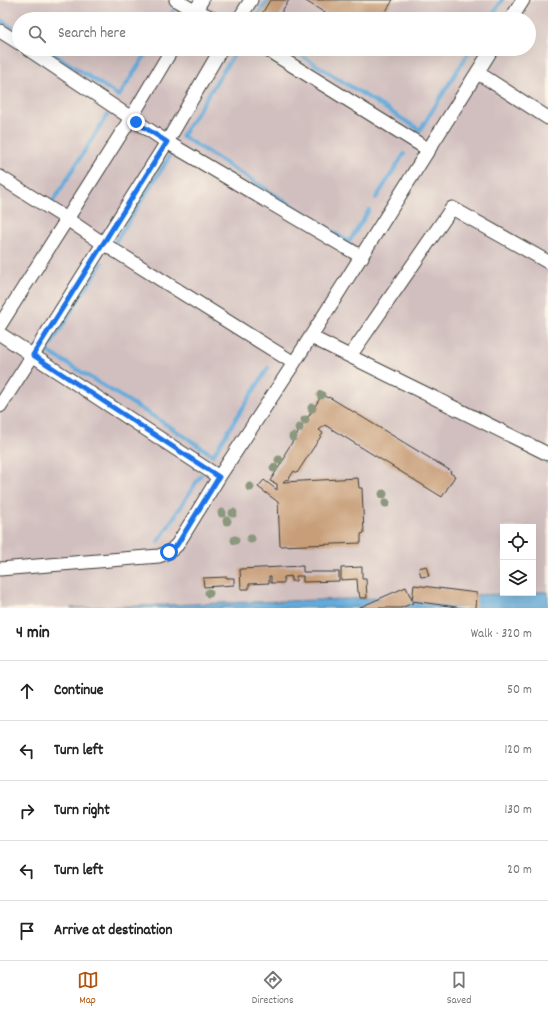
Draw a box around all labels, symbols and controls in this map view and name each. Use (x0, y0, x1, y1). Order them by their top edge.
search box (12, 12, 536, 56)
icon: search (26, 23, 48, 45)
text: Search here (58, 23, 126, 45)
route end (127, 113, 145, 131)
map controls (500, 524, 536, 596)
button: locate (500, 524, 536, 560)
route start (160, 543, 178, 561)
button: layers (500, 560, 536, 596)
text: 4 min (16, 622, 50, 646)
text: Walk · 320 m (471, 625, 532, 644)
icon: ahead (16, 680, 38, 702)
text: Continue (54, 680, 103, 702)
text: 50 m (507, 681, 532, 700)
icon: left (16, 740, 38, 762)
text: Turn left (54, 740, 103, 762)
text: 120 m (504, 741, 532, 760)
icon: right (16, 800, 38, 822)
text: Turn right (54, 800, 110, 822)
text: 130 m (504, 801, 532, 820)
icon: left (16, 860, 38, 882)
text: Turn left (54, 860, 103, 882)
text: 20 m (507, 861, 532, 880)
icon: arrive (16, 920, 38, 942)
text: Arrive at destination (54, 920, 172, 942)
tab: Map (77, 969, 99, 1009)
tab: Directions (252, 969, 294, 1009)
tab: Saved (447, 969, 471, 1009)

